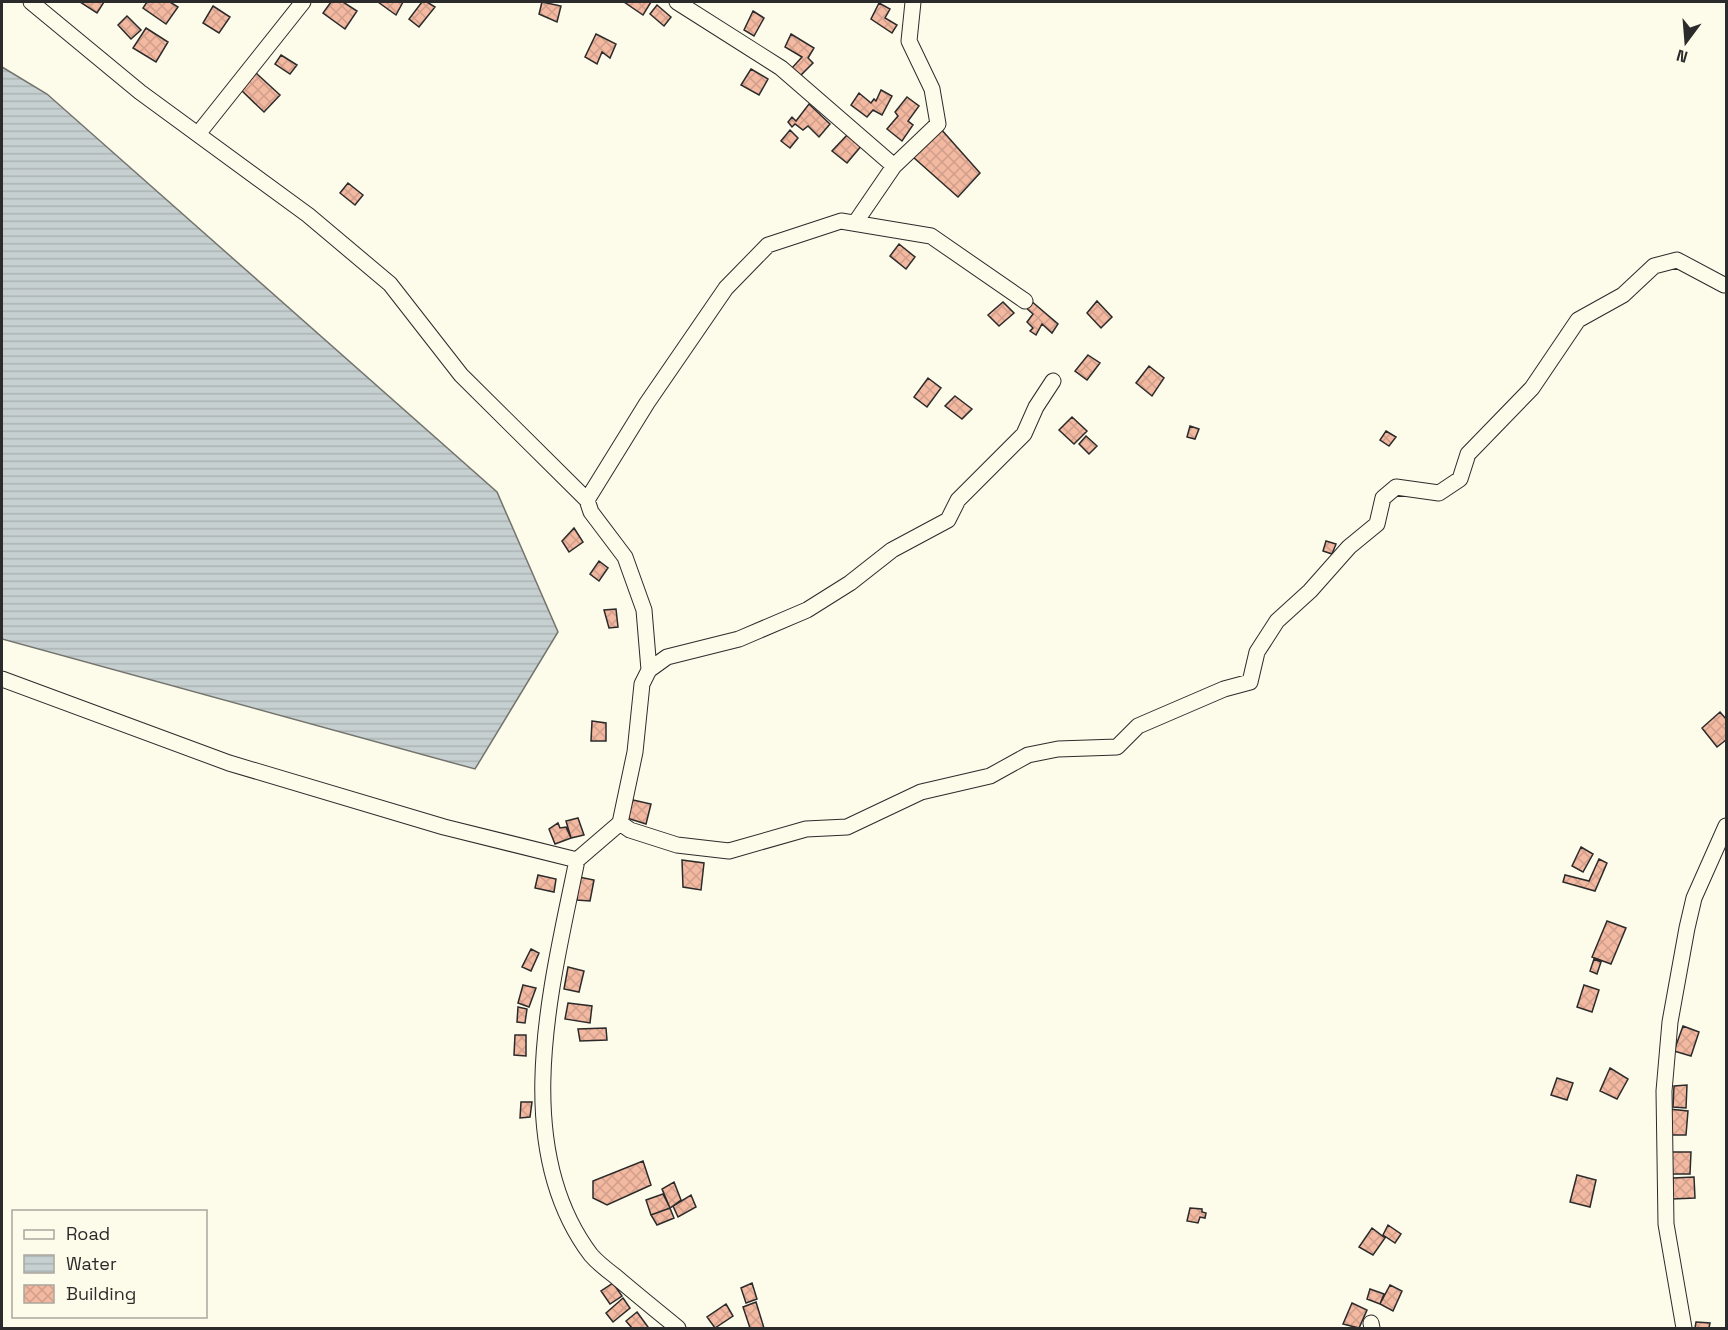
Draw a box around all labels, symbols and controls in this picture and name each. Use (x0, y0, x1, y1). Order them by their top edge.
north arrow (1656, 12, 1716, 72)
text: N (1674, 44, 1690, 68)
legend (12, 1210, 207, 1318)
text: Road (66, 1222, 110, 1245)
text: Water (66, 1252, 117, 1275)
text: Building (66, 1282, 136, 1305)

